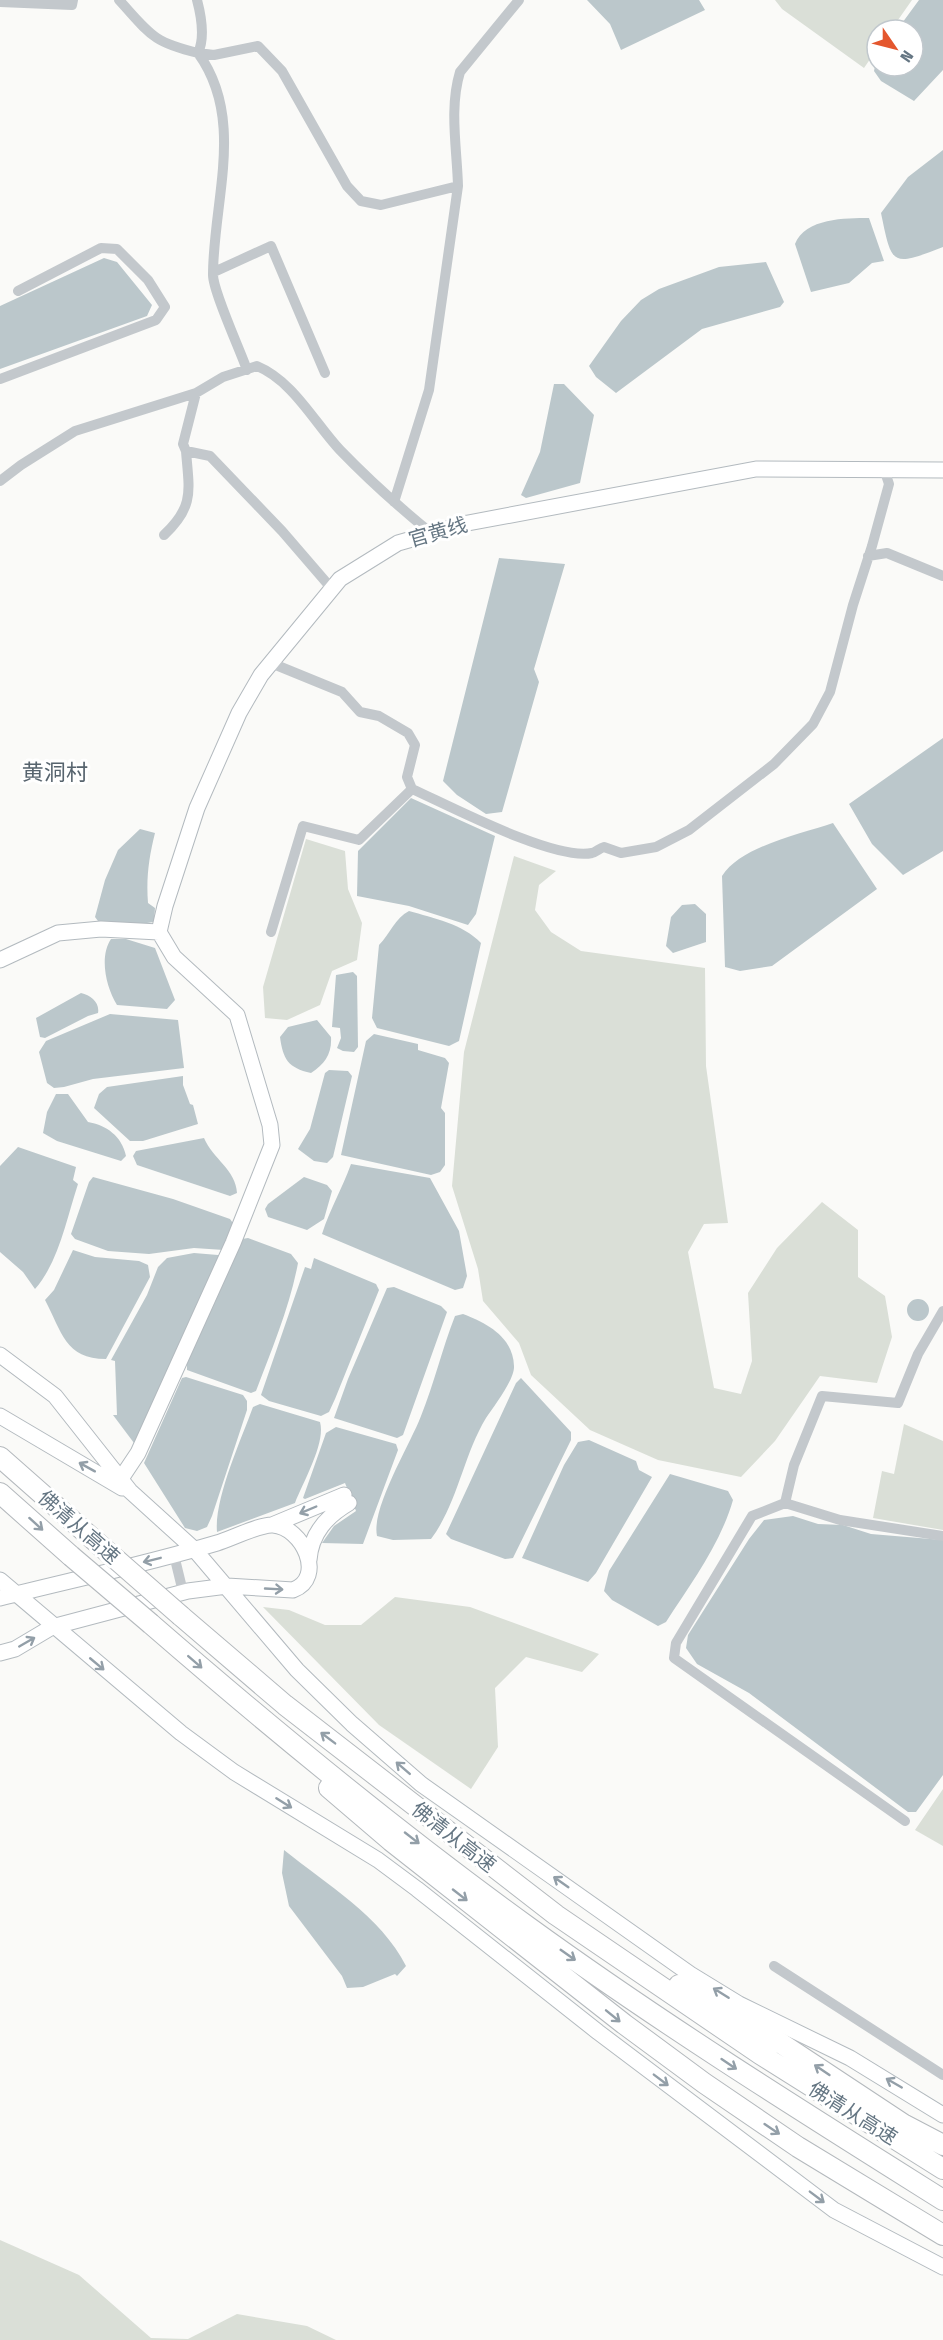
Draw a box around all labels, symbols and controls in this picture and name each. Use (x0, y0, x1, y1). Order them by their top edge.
north arrow (865, 18, 925, 78)
text: N (896, 47, 917, 66)
street label: 官黄线 (406, 512, 470, 552)
district label: 黄洞村 (22, 759, 88, 786)
one-way arrow (79, 1461, 96, 1473)
street label: 佛清从高速 (33, 1485, 125, 1569)
one-way arrow (299, 1505, 318, 1516)
one-way arrow (28, 1517, 43, 1531)
one-way arrow (143, 1555, 162, 1567)
one-way arrow (263, 1584, 283, 1595)
one-way arrow (18, 1635, 35, 1647)
one-way arrow (187, 1656, 203, 1669)
one-way arrow (89, 1658, 105, 1671)
one-way arrow (320, 1732, 336, 1745)
one-way arrow (396, 1761, 411, 1775)
street label: 佛清从高速 (407, 1797, 501, 1877)
one-way arrow (275, 1798, 292, 1810)
one-way arrow (404, 1831, 420, 1844)
one-way arrow (553, 1876, 569, 1888)
one-way arrow (452, 1889, 468, 1901)
one-way arrow (559, 1949, 575, 1961)
one-way arrow (713, 1986, 730, 1998)
one-way arrow (605, 2009, 621, 2022)
one-way arrow (720, 2058, 737, 2070)
one-way arrow (814, 2064, 831, 2076)
one-way arrow (653, 2073, 669, 2086)
street label: 佛清从高速 (804, 2076, 902, 2150)
one-way arrow (886, 2077, 903, 2089)
one-way arrow (763, 2124, 780, 2136)
one-way arrow (809, 2190, 825, 2203)

